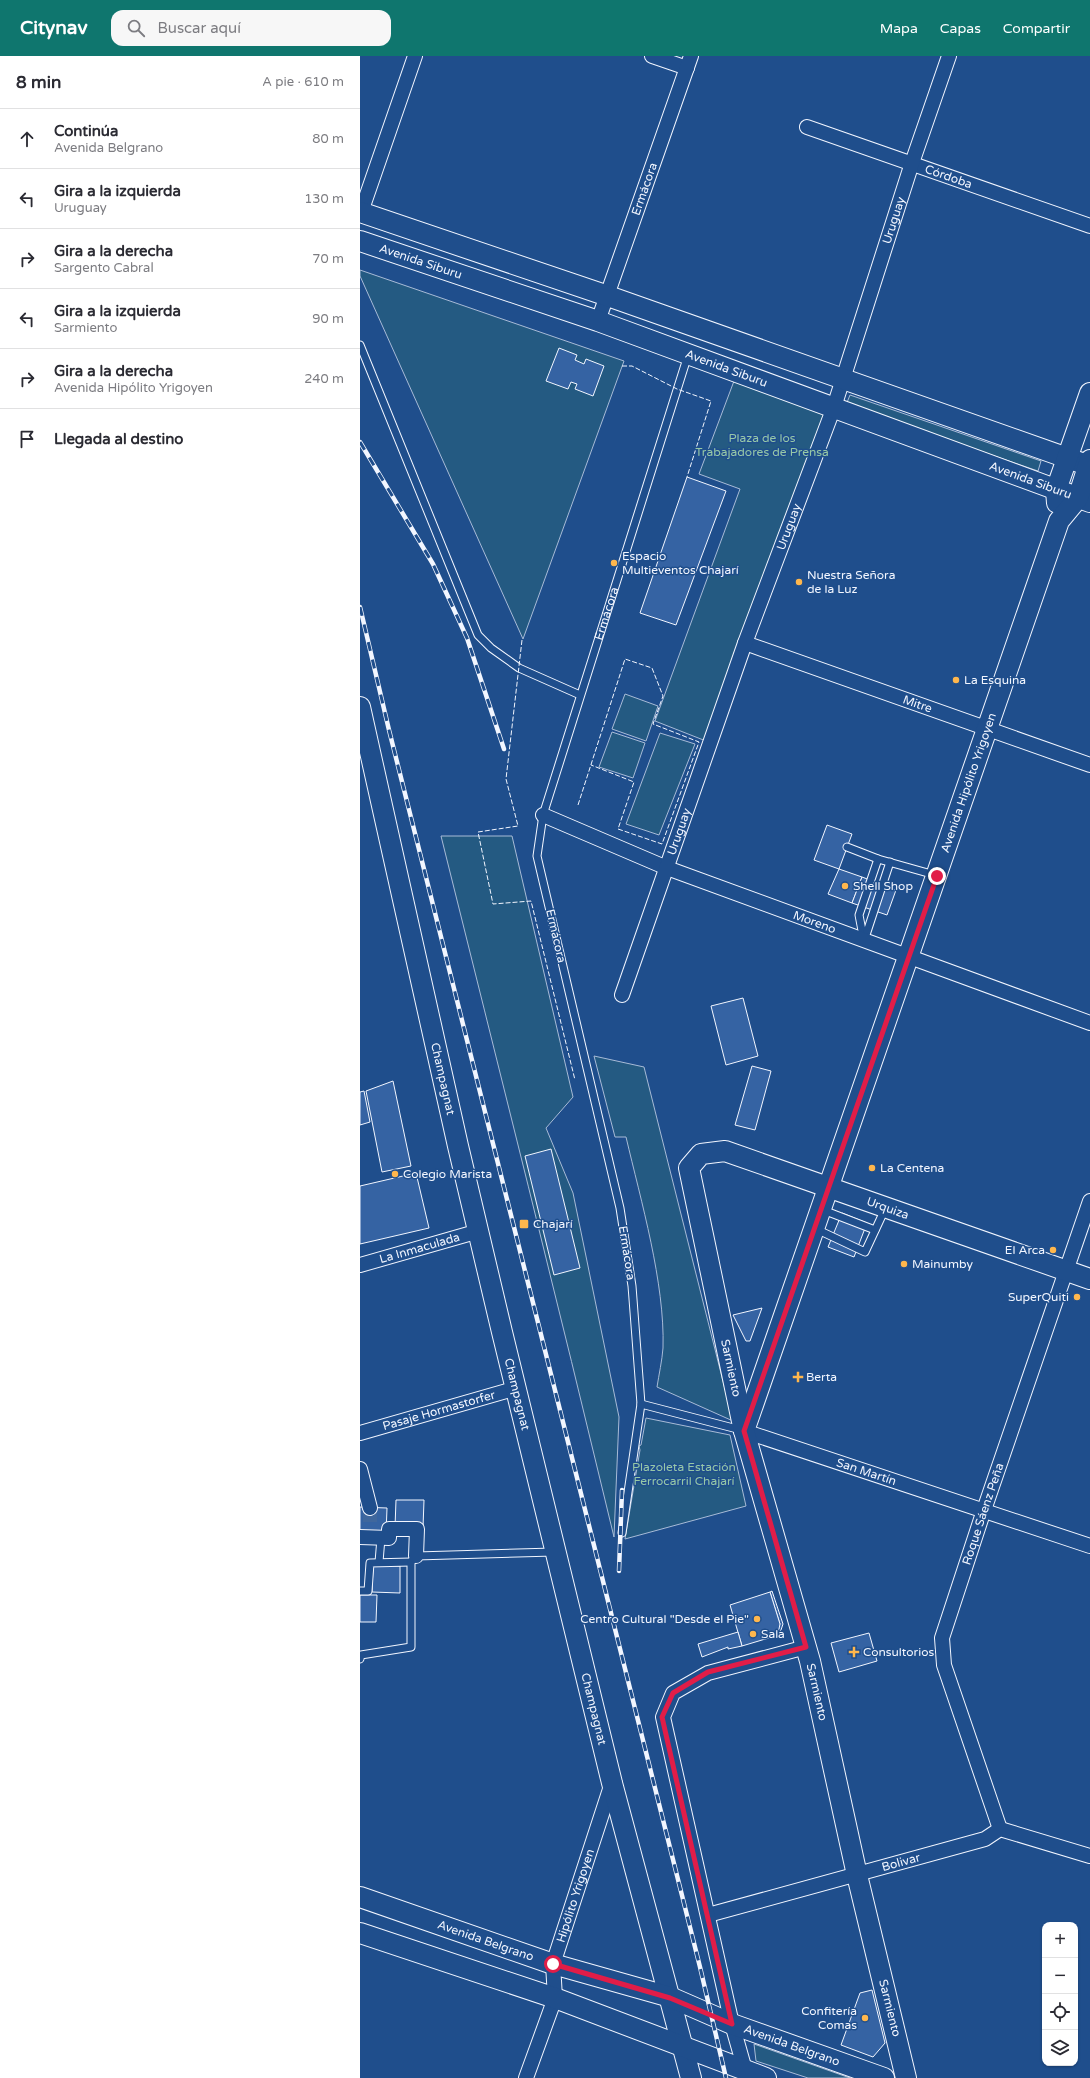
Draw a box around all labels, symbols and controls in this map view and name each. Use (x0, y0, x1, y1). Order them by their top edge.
search box (111, 10, 391, 46)
text: Citynav (20, 17, 87, 39)
icon: search (125, 17, 147, 39)
text: Buscar aquí (157, 19, 241, 37)
text: Mapa (880, 20, 918, 37)
text: Capas (940, 20, 981, 37)
text: Compartir (1003, 20, 1070, 37)
text: 8 min (16, 72, 61, 93)
text: A pie · 610 m (262, 74, 344, 90)
text: Continúa (54, 122, 118, 140)
icon: ahead (16, 128, 38, 150)
text: 80 m (312, 131, 344, 147)
text: Avenida Belgrano (54, 140, 163, 156)
street label: Ermácora (629, 161, 660, 217)
street label: Córdoba (923, 162, 974, 191)
text: Gira a la izquierda (54, 182, 181, 200)
icon: left (16, 188, 38, 210)
text: 130 m (304, 191, 344, 207)
street label: Uruguay (880, 195, 908, 246)
text: Uruguay (54, 200, 107, 216)
street label: Avenida Siburu (377, 241, 464, 282)
text: Gira a la derecha (54, 242, 173, 260)
icon: right (16, 248, 38, 270)
text: 70 m (312, 251, 344, 267)
text: Sargento Cabral (54, 260, 154, 276)
text: Gira a la izquierda (54, 302, 181, 320)
icon: left (16, 308, 38, 330)
text: 90 m (312, 311, 344, 327)
text: Sarmiento (54, 320, 117, 336)
street label: Avenida Siburu (683, 347, 769, 390)
text: Gira a la derecha (54, 362, 173, 380)
icon: right (16, 368, 38, 390)
text: 240 m (304, 371, 344, 387)
text: Avenida Hipólito Yrigoyen (54, 380, 213, 396)
icon: arrive (16, 428, 38, 450)
text: Llegada al destino (54, 430, 183, 448)
park label: Plaza de los Trabajadores de Prensa (695, 431, 829, 459)
street label: Avenida Siburu (988, 459, 1074, 502)
street label: Uruguay (774, 501, 804, 552)
place label: Espacio Multieventos Chajarí (622, 549, 739, 577)
marker: Espacio Multieventos Chajarí (609, 558, 619, 568)
place label: Nuestra Señora de la Luz (807, 568, 895, 596)
marker: Nuestra Señora de la Luz (794, 577, 804, 587)
street label: Ermácora (592, 585, 621, 642)
place label: La Esquina (964, 673, 1026, 687)
marker: La Esquina (951, 675, 961, 685)
street label: Mitre (901, 692, 934, 716)
street label: Avenida Hipólito Yrigoyen (938, 711, 999, 854)
street label: Uruguay (664, 806, 694, 857)
route end (928, 867, 946, 885)
place label: Shell Shop (853, 879, 913, 893)
marker: Shell Shop (840, 881, 850, 891)
street label: Ermácora (543, 908, 569, 964)
street label: Moreno (791, 908, 838, 936)
street label: Champagnat (428, 1041, 458, 1117)
place label: La Centena (880, 1161, 944, 1175)
marker: La Centena (867, 1163, 877, 1173)
place label: Colegio Marista (403, 1167, 492, 1181)
marker: Colegio Marista (390, 1169, 400, 1179)
street label: Urquiza (865, 1194, 911, 1222)
place label: Chajarí (533, 1217, 573, 1231)
marker: Chajarí (518, 1218, 530, 1230)
street label: Ermácora (616, 1225, 638, 1281)
street label: La Inmaculada (378, 1230, 461, 1266)
place label: El Arca (1005, 1243, 1045, 1257)
marker: El Arca (1048, 1245, 1058, 1255)
place label: Mainumby (912, 1257, 973, 1271)
marker: Mainumby (899, 1259, 909, 1269)
place label: SuperQuiti (1008, 1290, 1069, 1304)
marker: SuperQuiti (1072, 1292, 1082, 1302)
street label: Sarmiento (718, 1338, 744, 1398)
street label: Champagnat (502, 1357, 533, 1432)
place label: Berta (806, 1370, 837, 1384)
marker: Berta (793, 1372, 803, 1382)
street label: Pasaje Hormastorfer (381, 1388, 497, 1433)
street label: San Martín (835, 1455, 898, 1488)
park label: Plazoleta Estación Ferrocarril Chajarí (632, 1460, 736, 1488)
street label: Roque Sáenz Peña (959, 1461, 1007, 1567)
place label: Centro Cultural "Desde el Pie" (580, 1612, 749, 1626)
marker: Centro Cultural "Desde el Pie" (752, 1614, 762, 1624)
place label: Sala (761, 1627, 785, 1641)
marker: Sala (748, 1629, 758, 1639)
place label: Consultorios (863, 1645, 934, 1659)
marker: Consultorios (848, 1646, 860, 1658)
street label: Sarmiento (804, 1662, 830, 1722)
street label: Champagnat (578, 1671, 610, 1747)
street label: Hipólito Yrigoyen (554, 1847, 597, 1944)
street label: Bolivar (880, 1850, 922, 1874)
street label: Avenida Belgrano (436, 1917, 536, 1964)
map controls (1042, 1922, 1078, 2066)
button: + (1042, 1922, 1078, 1958)
route start (544, 1955, 562, 1973)
button: − (1042, 1958, 1078, 1994)
street label: Sarmiento (876, 1978, 904, 2038)
button: locate (1042, 1994, 1078, 2030)
place label: Confitería Comas (801, 2004, 857, 2032)
marker: Confitería Comas (860, 2013, 870, 2023)
street label: Avenida Belgrano (742, 2022, 842, 2069)
button: layers (1042, 2030, 1078, 2066)

